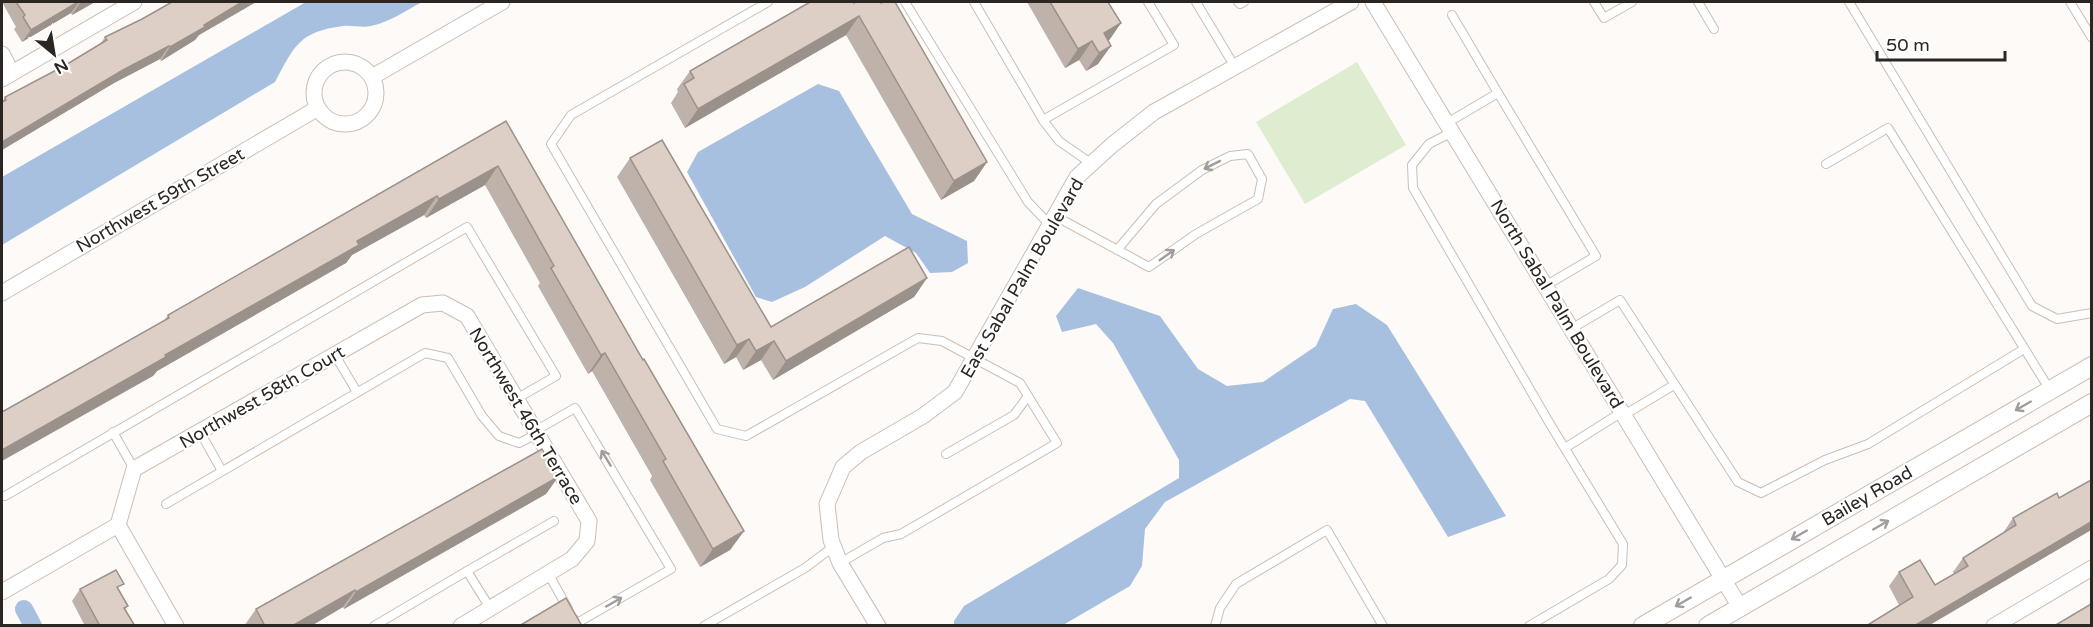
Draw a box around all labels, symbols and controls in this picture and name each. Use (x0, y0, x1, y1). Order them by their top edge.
north arrow (24, 24, 84, 84)
scale bar (1877, 24, 2004, 62)
text: 50 m (1886, 34, 1930, 56)
text: N (50, 54, 72, 78)
street label: Northwest 59th Street (72, 143, 248, 257)
one-way arrow (1203, 160, 1221, 171)
street label: East Sabal Palm Boulevard (956, 174, 1088, 382)
street label: North Sabal Palm Boulevard (1486, 195, 1628, 413)
one-way arrow (1158, 249, 1174, 261)
street label: Northwest 46th Terrace (464, 323, 588, 509)
street label: Northwest 58th Court (175, 341, 349, 453)
one-way arrow (2015, 400, 2032, 412)
one-way arrow (599, 450, 611, 467)
street label: Bailey Road (1818, 461, 1916, 531)
one-way arrow (1872, 519, 1890, 530)
one-way arrow (1791, 529, 1808, 541)
one-way arrow (605, 596, 622, 608)
one-way arrow (1675, 597, 1692, 609)

